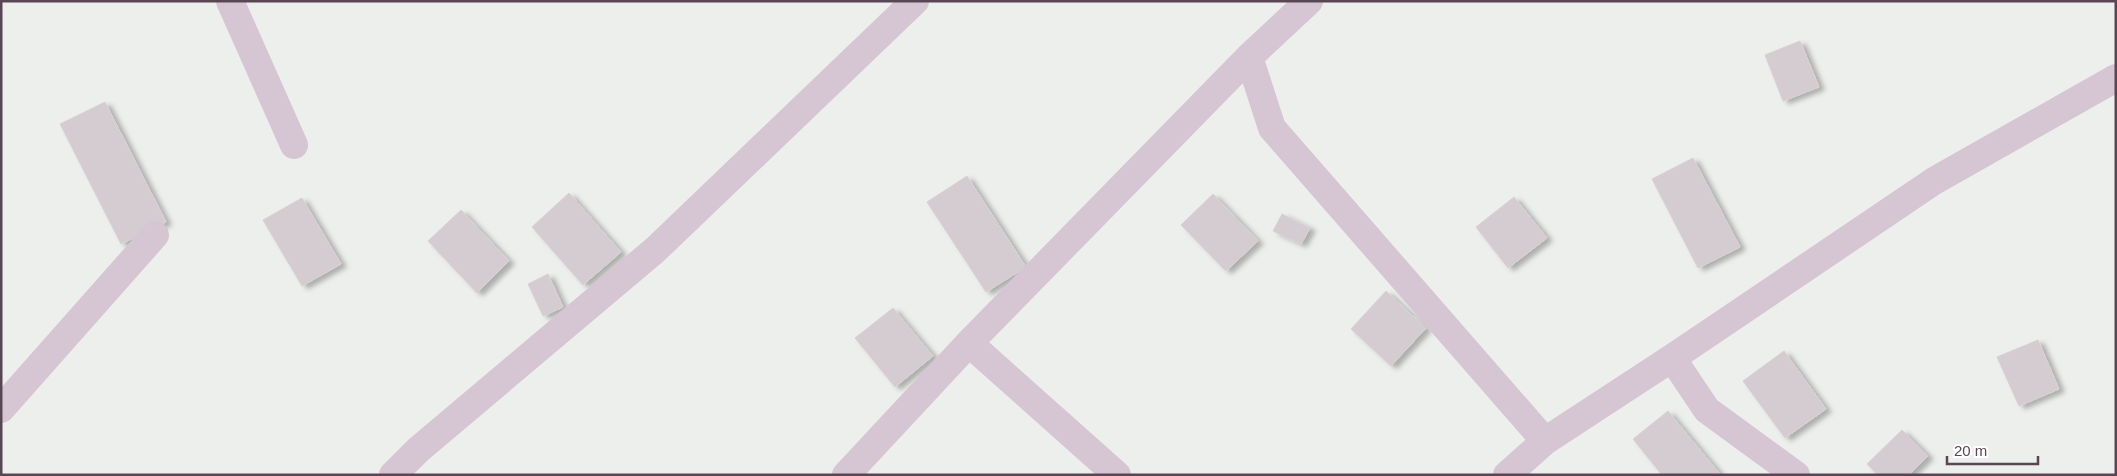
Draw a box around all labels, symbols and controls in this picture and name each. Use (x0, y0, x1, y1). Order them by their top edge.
scale bar (1947, 434, 2038, 466)
text: 20 m (1954, 442, 1987, 459)

